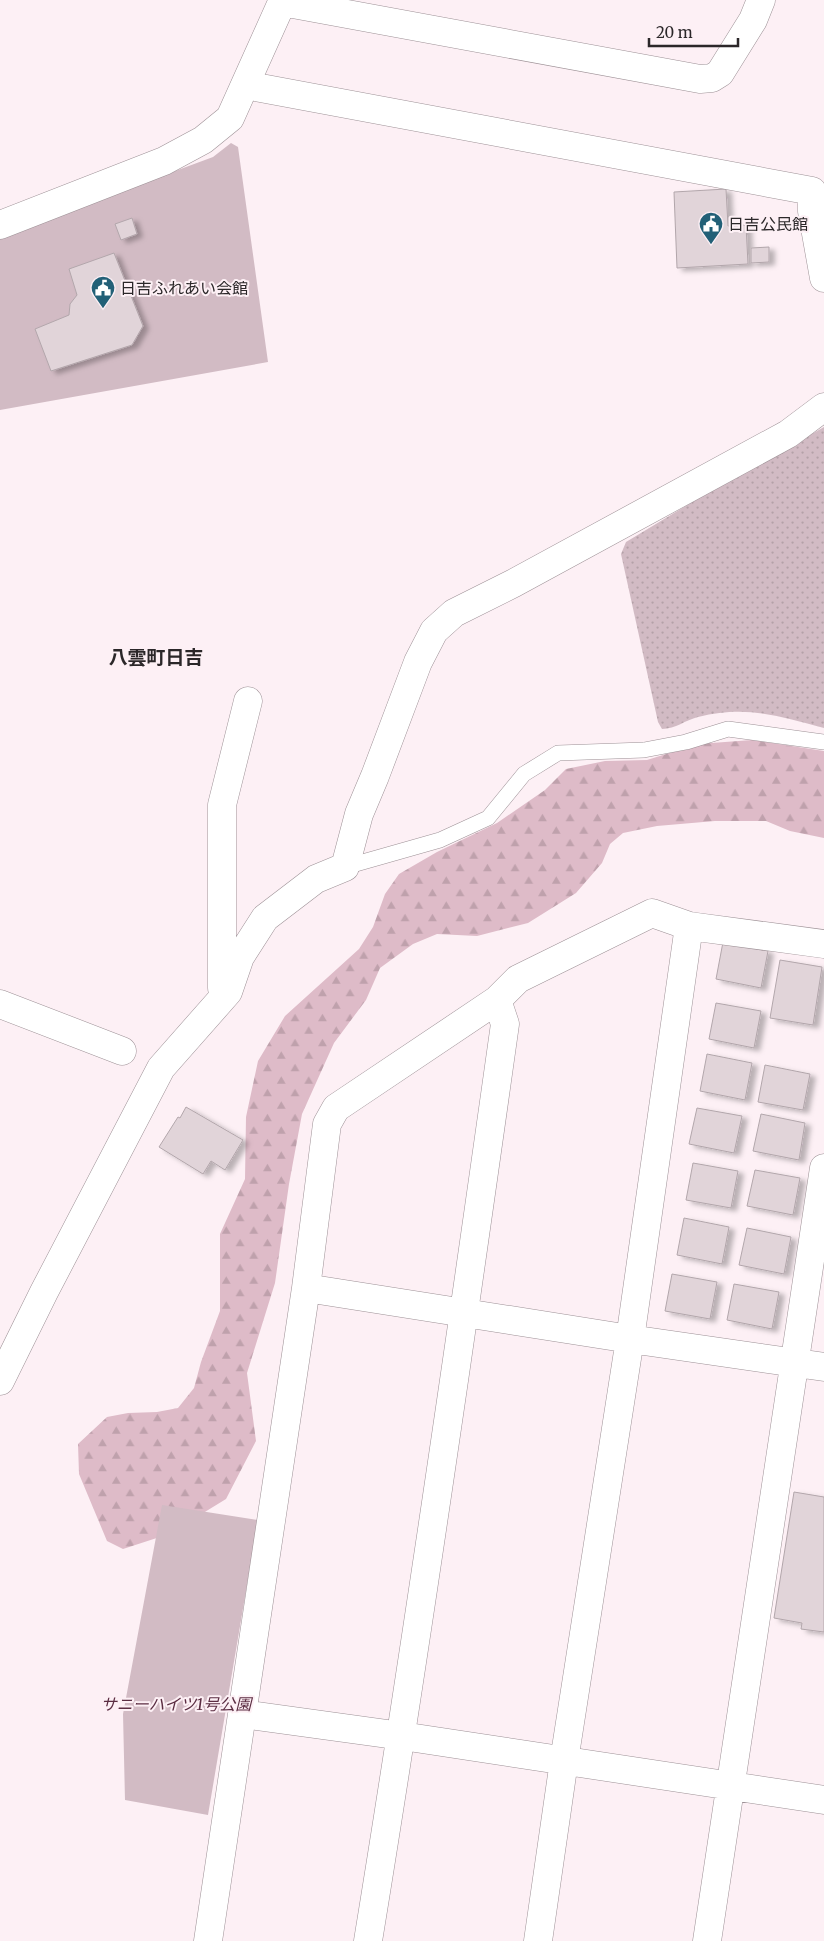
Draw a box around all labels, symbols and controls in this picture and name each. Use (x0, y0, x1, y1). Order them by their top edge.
scale bar (649, 15, 738, 47)
text: 20 m (656, 23, 693, 42)
public building icon: 日吉公民館 (698, 211, 724, 245)
place label: 日吉公民館 (728, 214, 808, 234)
public building icon: 日吉ふれあい会館 (90, 275, 116, 309)
place label: 日吉ふれあい会館 (120, 278, 248, 298)
district label: 八雲町日吉 (108, 645, 204, 669)
park label: サニーハイツ1号公園 (101, 1694, 253, 1714)

